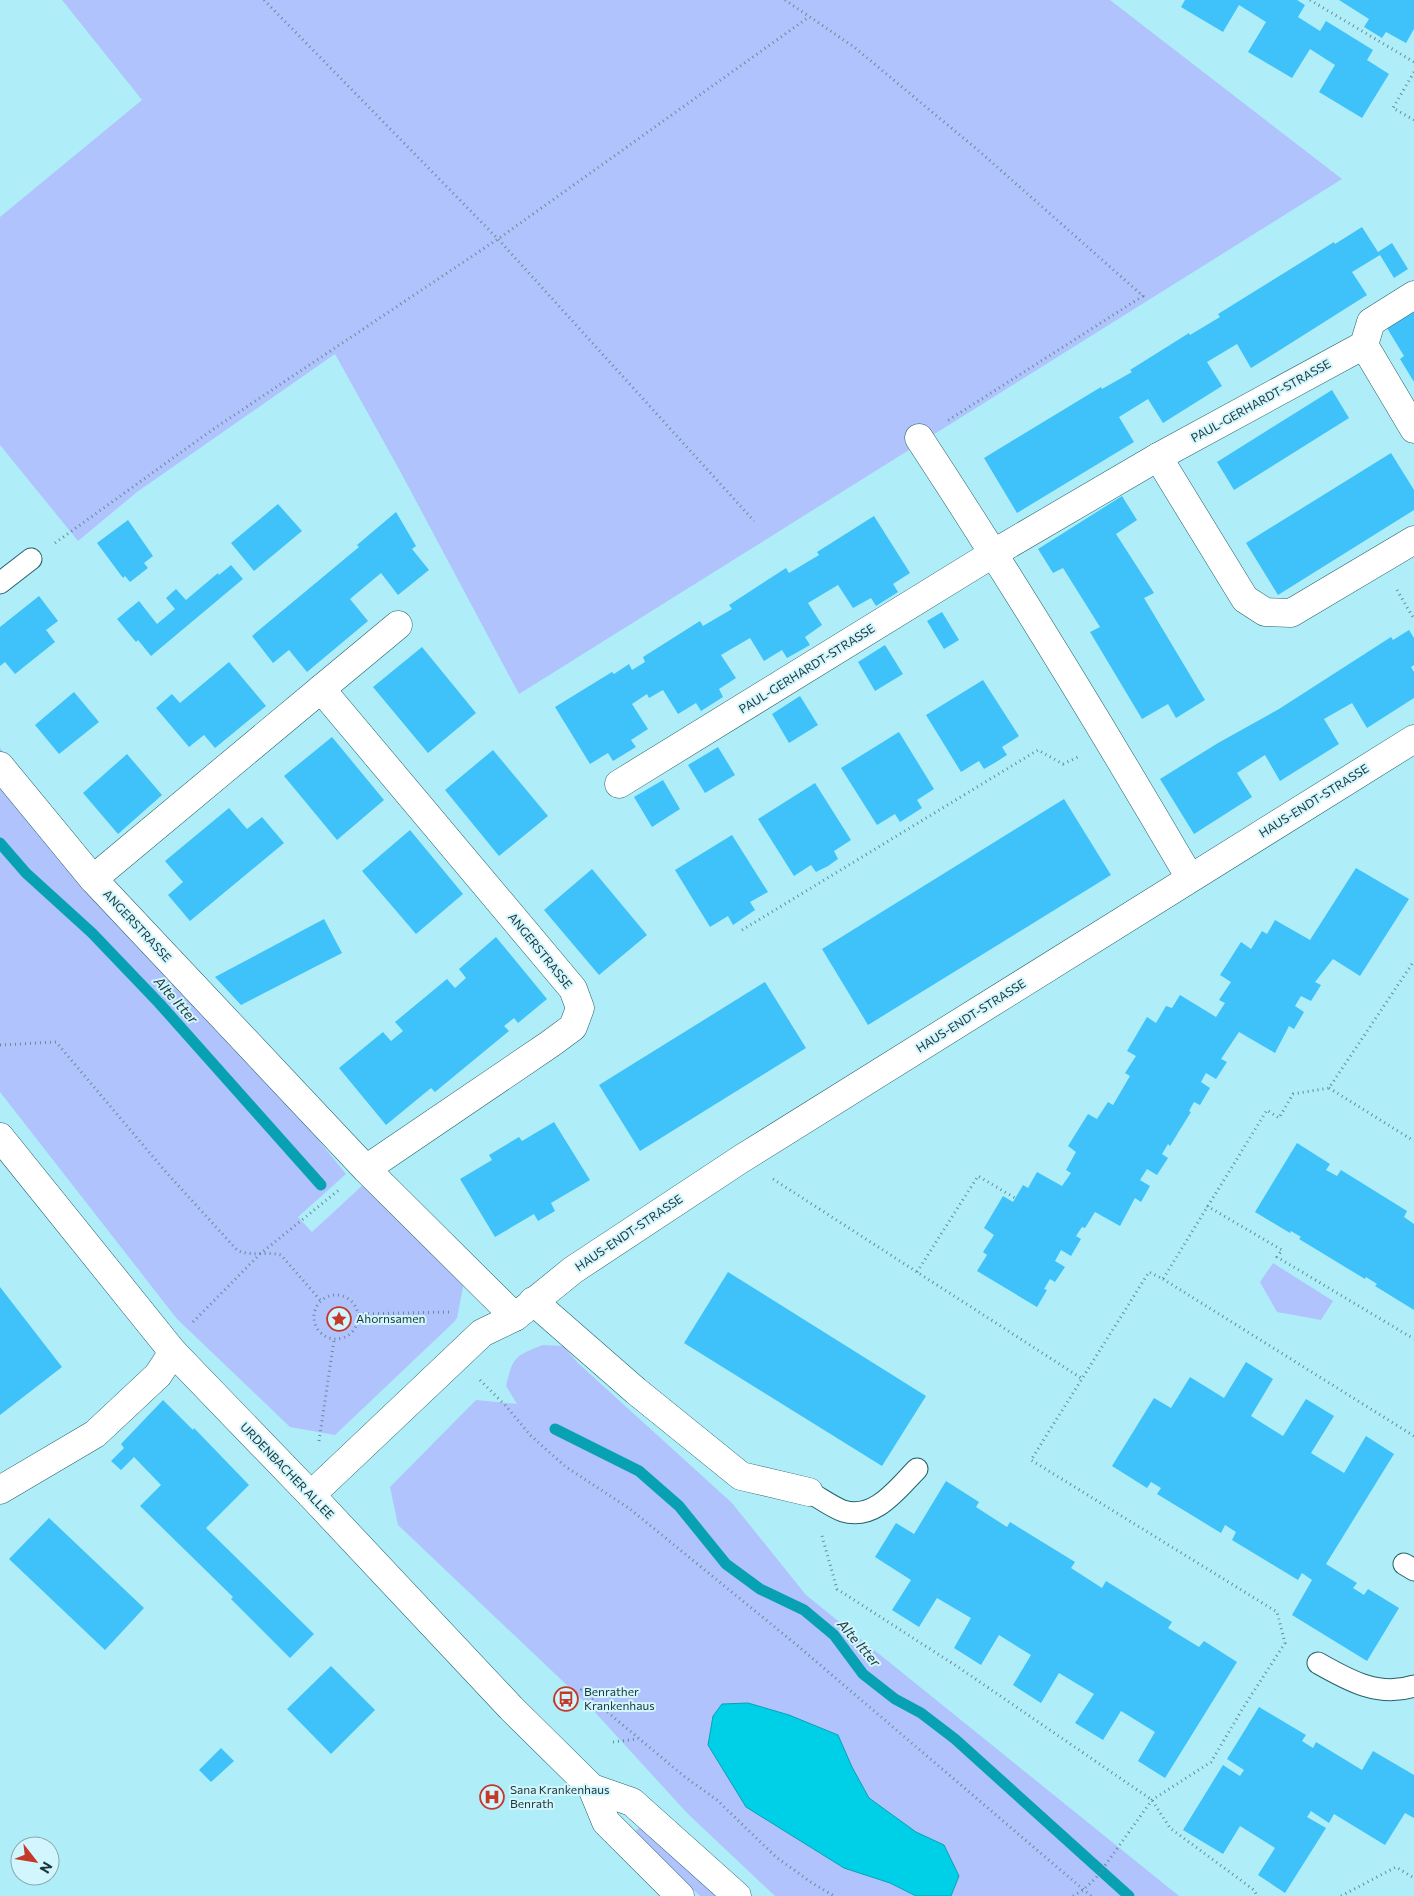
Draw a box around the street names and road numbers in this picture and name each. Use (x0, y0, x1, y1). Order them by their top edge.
street label: PAUL-GERHARDT-STRASSE (1188, 356, 1333, 444)
street label: PAUL-GERHARDT-STRASSE (736, 621, 877, 716)
street label: HAUS-ENDT-STRASSE (1256, 761, 1371, 840)
street label: ANGERSTRASSE (101, 886, 175, 964)
street label: ANGERSTRASSE (506, 910, 576, 991)
street label: HAUS-ENDT-STRASSE (913, 976, 1028, 1055)
street label: HAUS-ENDT-STRASSE (572, 1191, 685, 1273)
street label: URDENBACHER ALLEE (238, 1419, 337, 1521)

